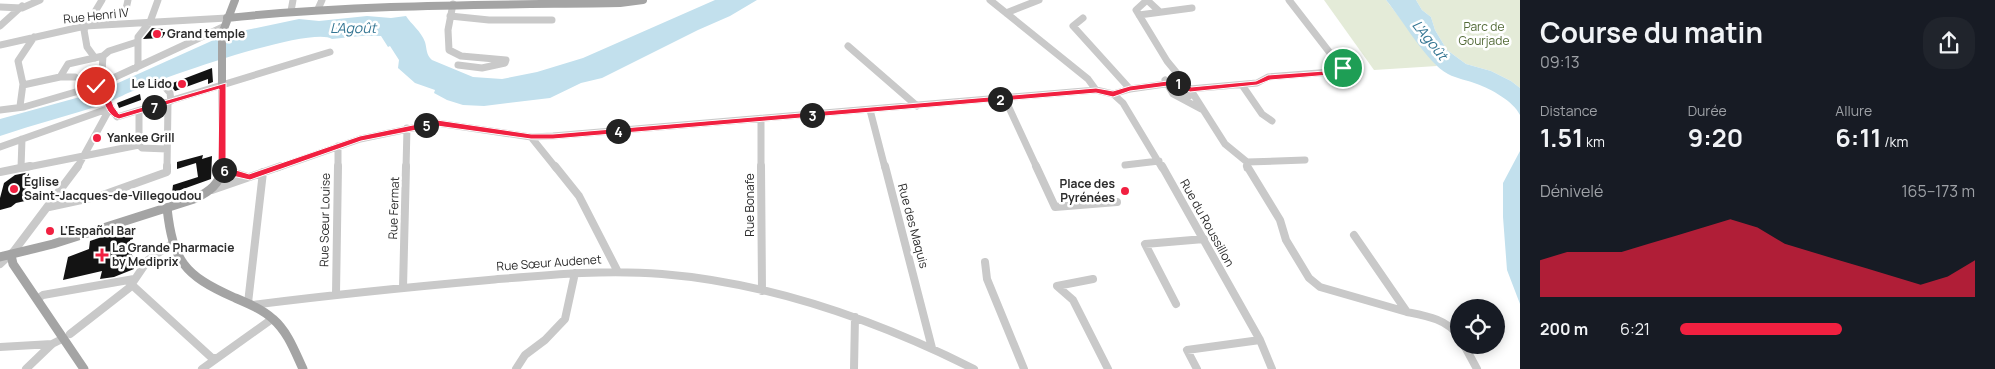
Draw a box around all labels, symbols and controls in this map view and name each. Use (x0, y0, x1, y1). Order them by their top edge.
street label: Rue Henri IV (62, 4, 130, 27)
text: Course du matin (1540, 13, 1763, 51)
water label: L'Agoût (1408, 16, 1453, 65)
button: share (1923, 17, 1975, 69)
water label: L'Agoût (330, 18, 377, 37)
park label: Parc de Gourjade (1459, 18, 1509, 49)
place label: Grand temple (167, 25, 245, 42)
marker: Grand temple (151, 28, 163, 40)
pin (1322, 47, 1364, 89)
text: 09:13 (1540, 51, 1580, 73)
icon: arrive (1329, 54, 1357, 82)
pin (75, 65, 117, 107)
pin: 1 (1166, 70, 1190, 96)
icon: check (82, 72, 110, 100)
text: 1 (1175, 74, 1182, 93)
place label: Le Lido (131, 75, 172, 92)
marker: Le Lido (176, 78, 188, 90)
pin: 2 (988, 86, 1012, 112)
text: 2 (996, 90, 1005, 109)
pin: 7 (142, 94, 166, 120)
text: 7 (151, 98, 158, 117)
text: Distance (1540, 101, 1597, 120)
text: Durée (1688, 101, 1727, 120)
text: Allure (1835, 101, 1872, 120)
pin: 3 (800, 102, 824, 128)
text: 3 (808, 106, 817, 125)
pin: 5 (414, 112, 438, 138)
text: 5 (422, 116, 431, 135)
pin: 4 (606, 118, 630, 144)
text: 1.51 (1540, 120, 1583, 155)
text: 9:20 (1688, 120, 1743, 155)
text: 6:11 (1835, 120, 1881, 155)
text: 4 (614, 122, 623, 141)
place label: Yankee Grill (107, 129, 175, 146)
marker: Yankee Grill (91, 132, 103, 144)
text: km (1583, 132, 1605, 151)
text: /km (1881, 132, 1908, 151)
pin: 6 (212, 158, 236, 182)
text: 6 (220, 161, 229, 180)
place label: Église Saint-Jacques-de-Villegoudou (24, 173, 202, 204)
street label: Rue Sœur Louise (315, 173, 334, 267)
street label: Rue Bonafe (741, 173, 758, 237)
place label: Place des Pyrénées (1060, 175, 1115, 206)
street label: Rue Fermat (384, 176, 403, 240)
street label: Rue du Roussillon (1176, 176, 1239, 270)
text: Dénivelé (1540, 180, 1603, 202)
text: 165–173 m (1901, 180, 1975, 202)
street label: Rue des Maquis (894, 182, 933, 270)
marker: Église Saint-Jacques-de-Villegoudou (8, 183, 20, 195)
marker: Place des Pyrénées (1119, 185, 1131, 197)
place label: L'Español Bar (60, 222, 136, 239)
marker: L'Español Bar (44, 225, 56, 237)
place label: La Grande Pharmacie by Mediprix (112, 239, 234, 270)
marker: La Grande Pharmacie by Mediprix (96, 249, 108, 261)
street label: Rue Sœur Audenet (496, 250, 602, 275)
map controls (1450, 299, 1505, 354)
button: locate (1450, 299, 1505, 354)
text: 200 m (1540, 318, 1588, 340)
text: 6:21 (1620, 318, 1650, 340)

